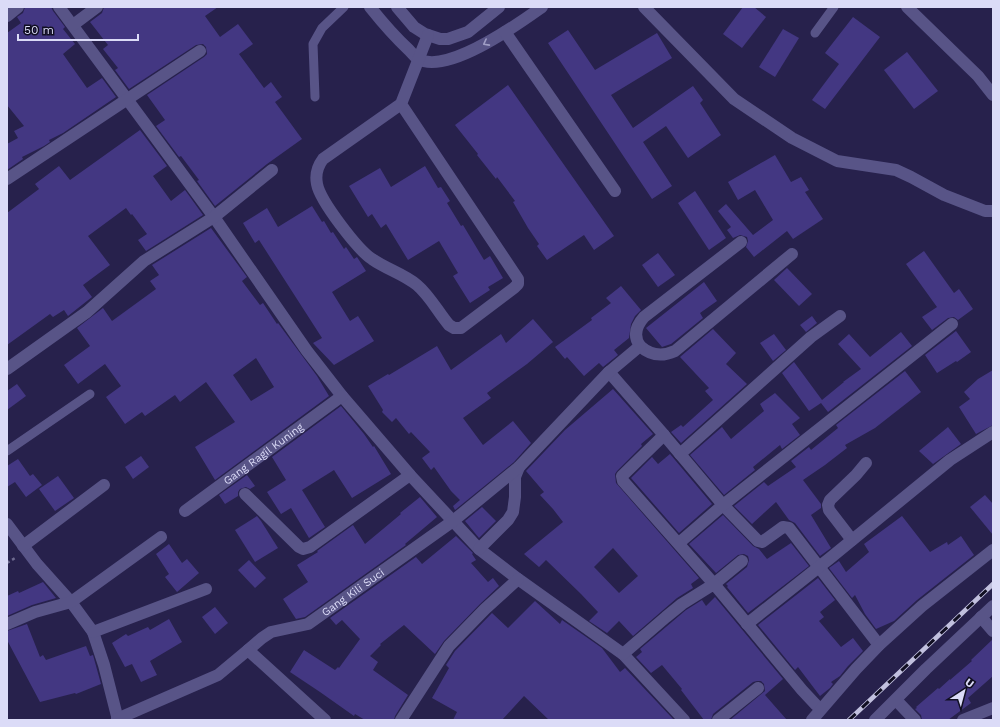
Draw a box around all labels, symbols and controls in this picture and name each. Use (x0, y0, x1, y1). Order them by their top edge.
scale bar (18, 16, 138, 42)
text: 50 m (24, 23, 54, 37)
one-way arrow (483, 38, 490, 45)
street label: Gang Ragil Kuning (221, 420, 306, 488)
street label: Gang Kili Suci (319, 566, 387, 619)
north arrow (944, 671, 984, 711)
text: U (963, 676, 977, 691)

